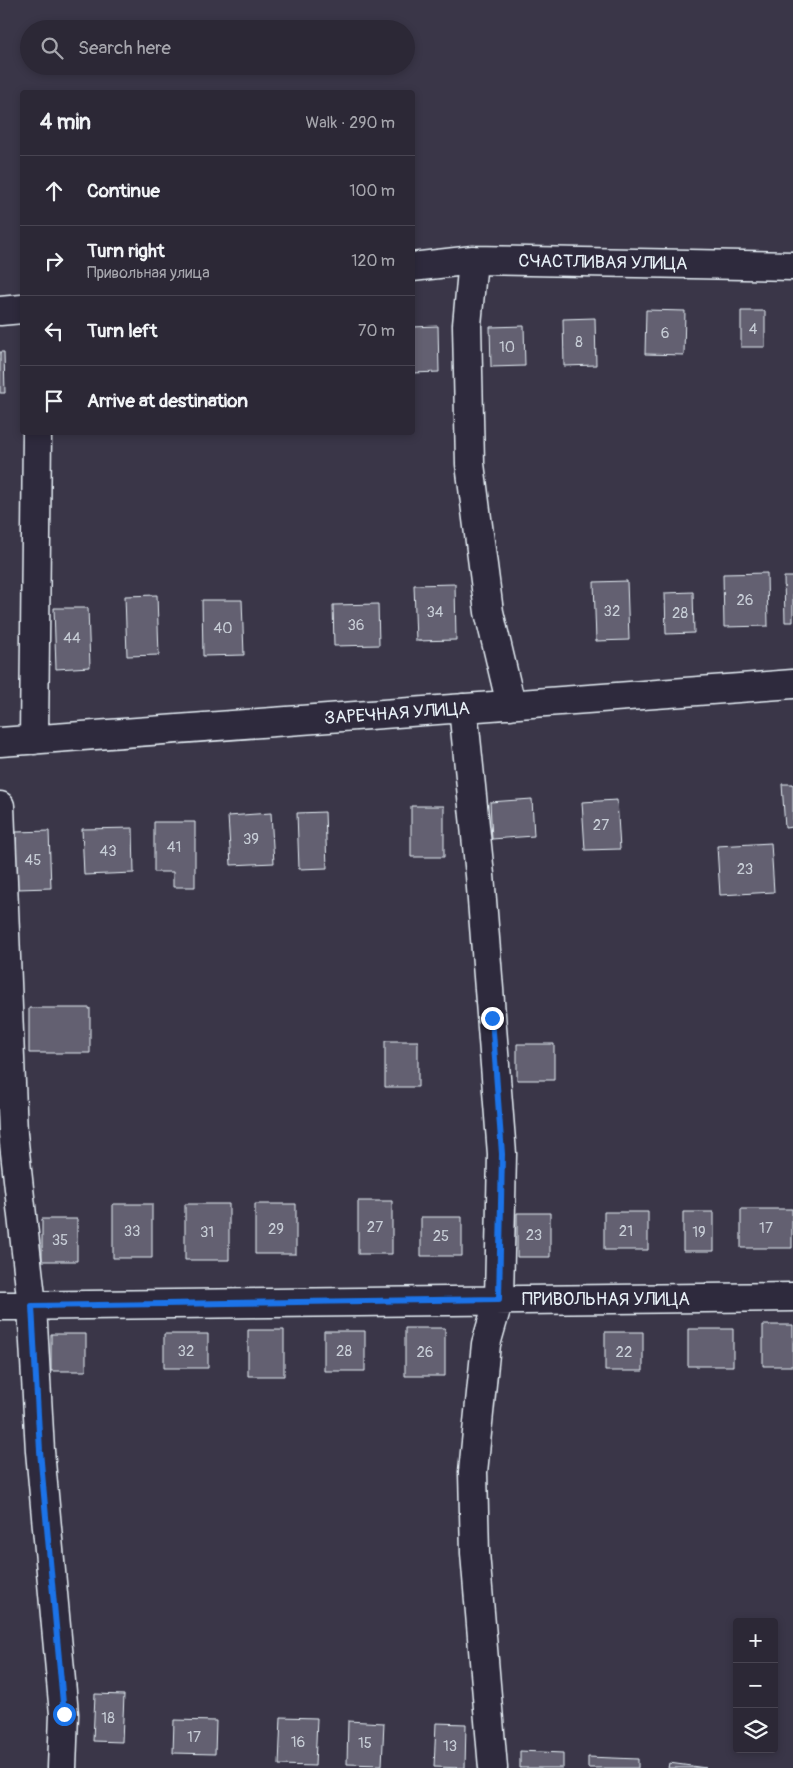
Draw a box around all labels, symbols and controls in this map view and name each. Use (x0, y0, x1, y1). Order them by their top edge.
search box (20, 20, 415, 75)
icon: search (38, 34, 66, 62)
text: Search here (78, 36, 171, 60)
text: 4 min (40, 109, 91, 136)
text: Walk · 290 m (306, 113, 395, 133)
icon: ahead (40, 177, 68, 205)
text: Continue (87, 179, 160, 203)
text: 100 m (349, 181, 395, 201)
text: Turn right (87, 239, 165, 263)
icon: right (40, 247, 68, 275)
street label: СЧАСТЛИВАЯ УЛИЦА (518, 250, 688, 275)
text: 120 m (351, 251, 395, 271)
text: Привольная улица (87, 263, 210, 283)
icon: left (40, 317, 68, 345)
text: Turn left (87, 319, 157, 343)
house number: 4 (749, 320, 758, 339)
text: 70 m (358, 321, 395, 341)
house number: 6 (661, 324, 669, 343)
house number: 8 (575, 333, 583, 352)
house number: 10 (499, 338, 515, 357)
icon: arrive (40, 387, 68, 415)
text: Arrive at destination (87, 389, 248, 413)
house number: 26 (736, 591, 754, 610)
house number: 32 (604, 602, 620, 621)
house number: 34 (426, 603, 444, 622)
house number: 28 (672, 604, 688, 623)
house number: 36 (347, 616, 365, 635)
house number: 40 (214, 619, 232, 638)
house number: 44 (63, 629, 81, 648)
street label: ЗАРЕЧНАЯ УЛИЦА (323, 697, 471, 730)
house number: 27 (593, 816, 609, 835)
house number: 39 (243, 830, 259, 849)
house number: 41 (167, 838, 181, 857)
house number: 43 (99, 842, 117, 861)
house number: 45 (25, 851, 41, 870)
house number: 23 (737, 860, 753, 879)
route end (481, 1007, 504, 1030)
house number: 27 (367, 1218, 383, 1237)
house number: 17 (759, 1219, 773, 1238)
house number: 29 (268, 1220, 284, 1239)
house number: 33 (124, 1222, 140, 1241)
house number: 21 (619, 1222, 633, 1241)
house number: 31 (200, 1223, 214, 1242)
house number: 19 (692, 1223, 706, 1242)
house number: 23 (526, 1226, 542, 1245)
house number: 25 (433, 1227, 449, 1246)
house number: 35 (52, 1231, 68, 1250)
street label: ПРИВОЛЬНАЯ УЛИЦА (522, 1288, 690, 1311)
house number: 32 (178, 1342, 194, 1361)
house number: 28 (336, 1342, 352, 1361)
house number: 26 (416, 1343, 434, 1362)
house number: 22 (616, 1343, 632, 1362)
map controls (733, 1618, 778, 1753)
button: + (733, 1618, 778, 1663)
button: − (733, 1663, 778, 1708)
route start (53, 1703, 76, 1726)
button: layers (733, 1708, 778, 1753)
house number: 18 (101, 1709, 115, 1728)
house number: 17 (187, 1728, 201, 1747)
house number: 16 (291, 1733, 305, 1752)
house number: 15 (358, 1734, 372, 1753)
house number: 13 (443, 1737, 457, 1756)

